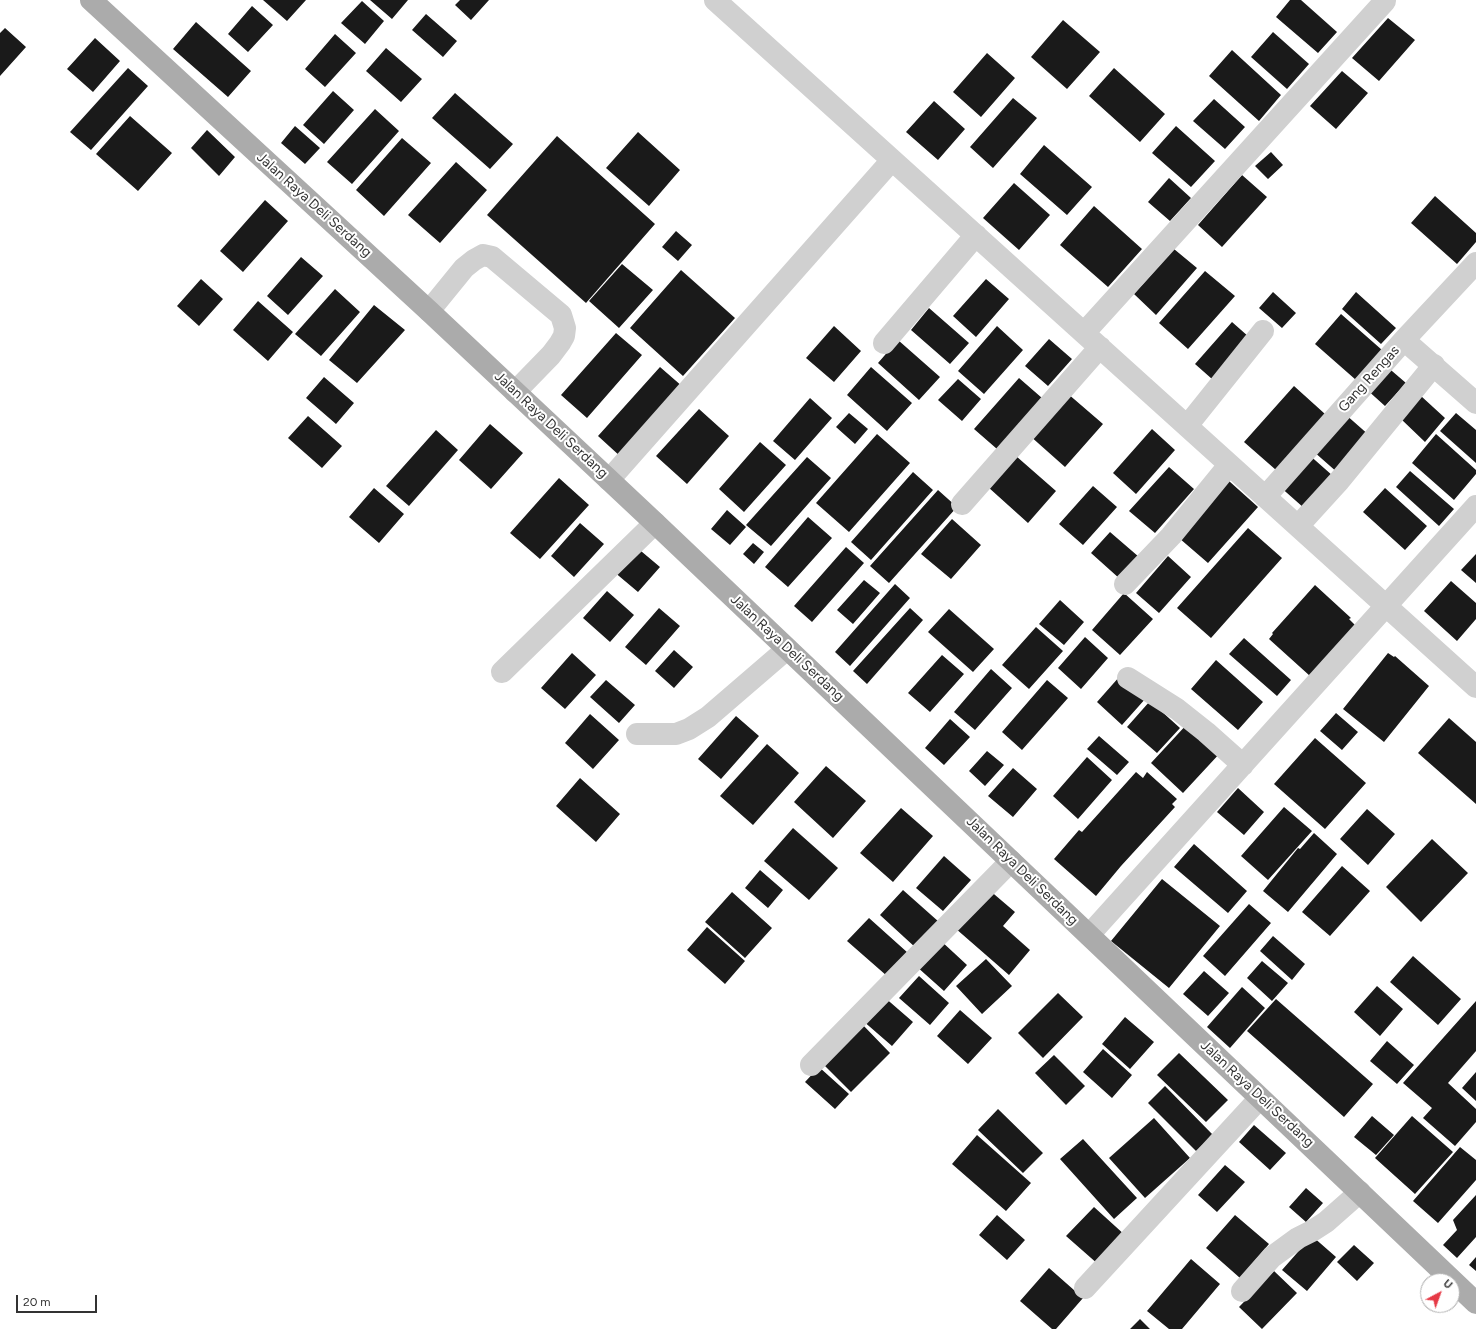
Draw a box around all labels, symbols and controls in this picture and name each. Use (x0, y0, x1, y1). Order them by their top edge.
street label: Jalan Raya Deli Serdang (253, 149, 375, 261)
street label: Gang Rengas (1335, 342, 1403, 416)
street label: Jalan Raya Deli Serdang (491, 368, 611, 482)
street label: Jalan Raya Deli Serdang (727, 591, 847, 705)
street label: Jalan Raya Deli Serdang (963, 813, 1081, 929)
street label: Jalan Raya Deli Serdang (1197, 1037, 1317, 1151)
north arrow (1420, 1273, 1460, 1313)
text: U (1440, 1277, 1455, 1292)
scale bar (18, 1287, 99, 1313)
text: 20 m (23, 1295, 51, 1309)

